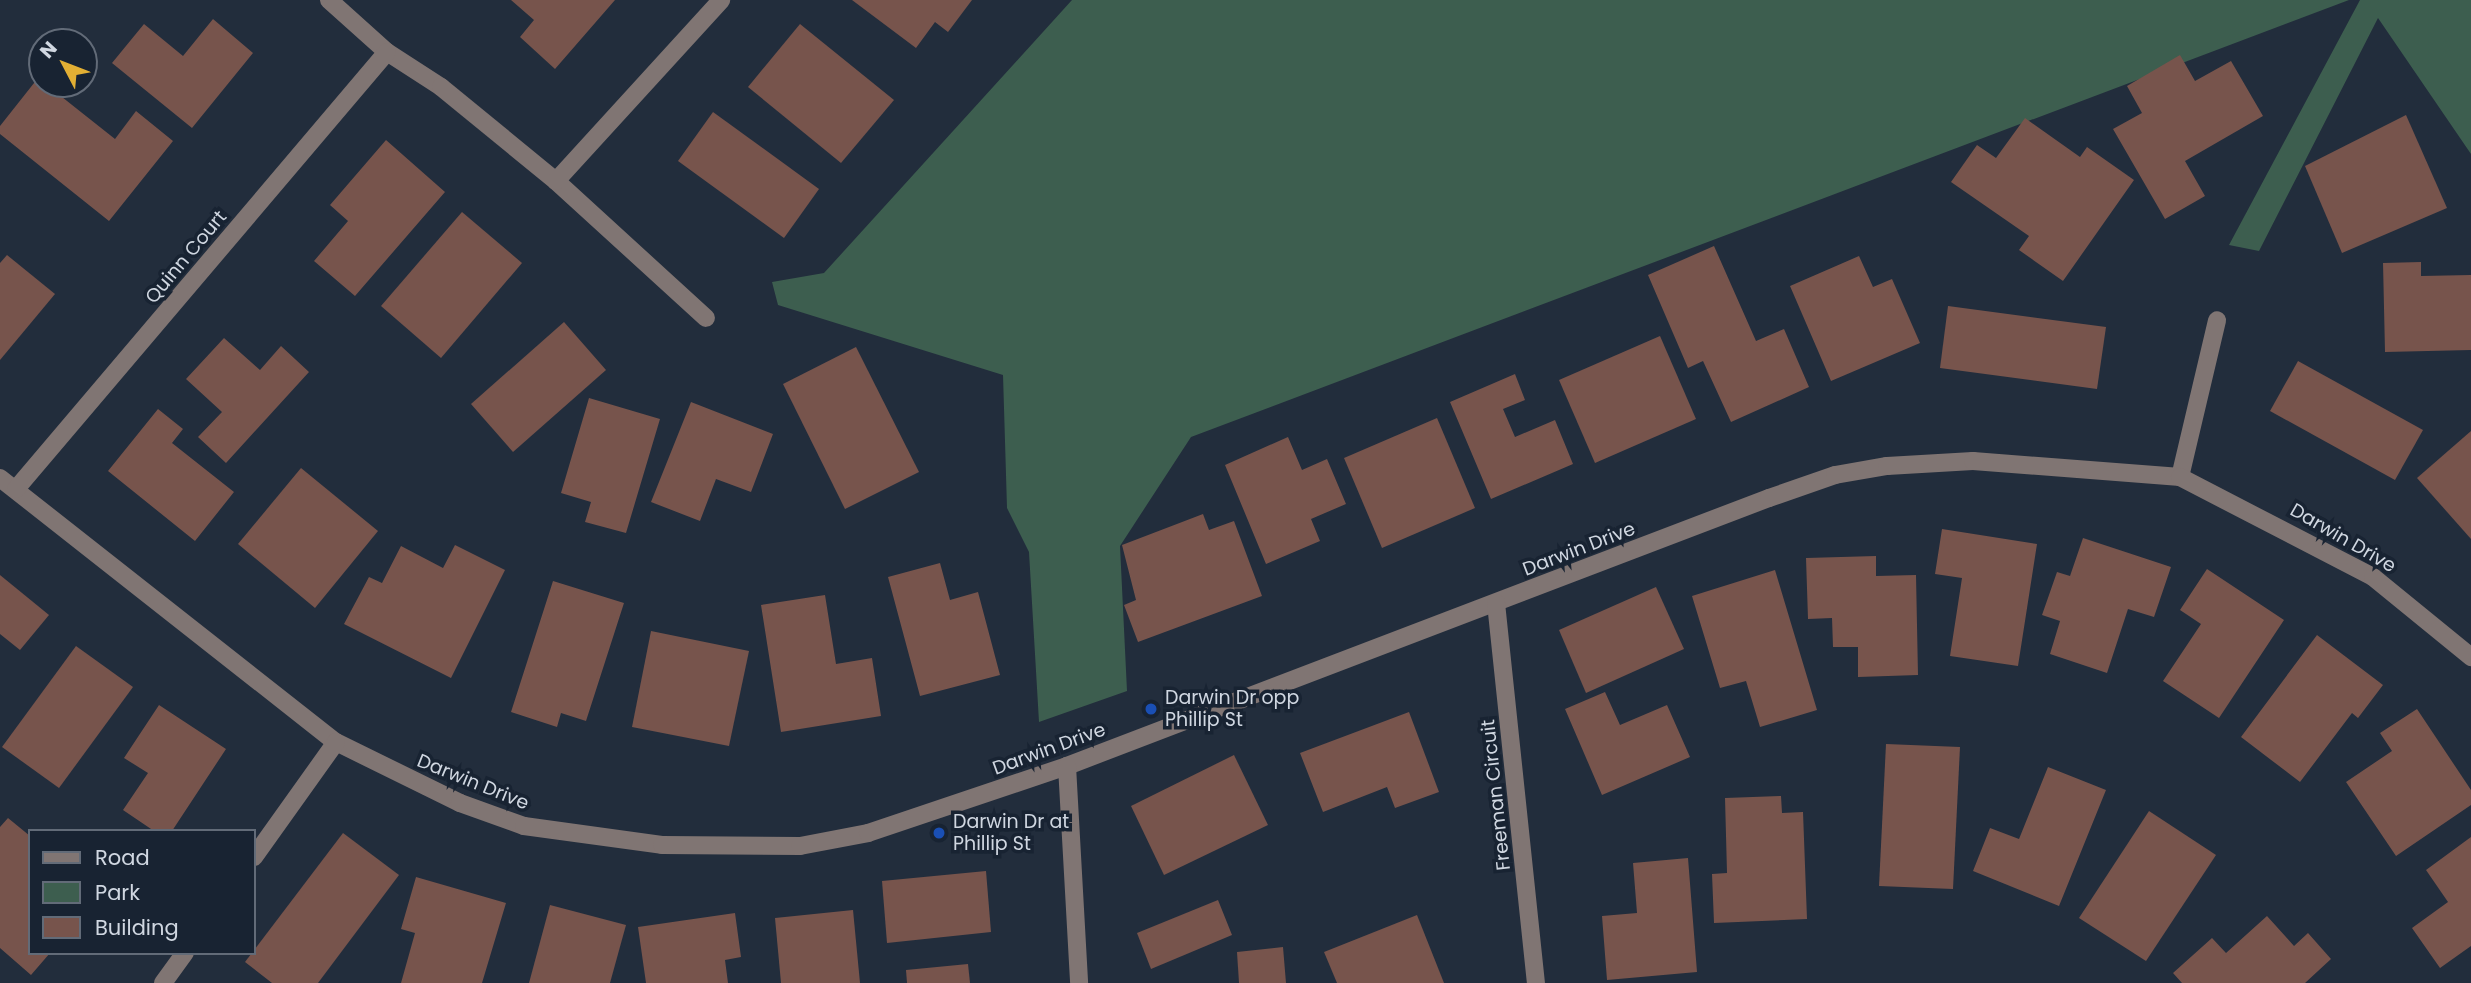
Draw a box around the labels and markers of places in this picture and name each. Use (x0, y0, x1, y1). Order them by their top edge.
place label: Darwin Dr opp Phillip St (1165, 687, 1299, 731)
marker: Darwin Dr opp Phillip St (1143, 701, 1159, 717)
place label: Darwin Dr at Phillip St (953, 811, 1069, 855)
marker: Darwin Dr at Phillip St (931, 825, 947, 841)

